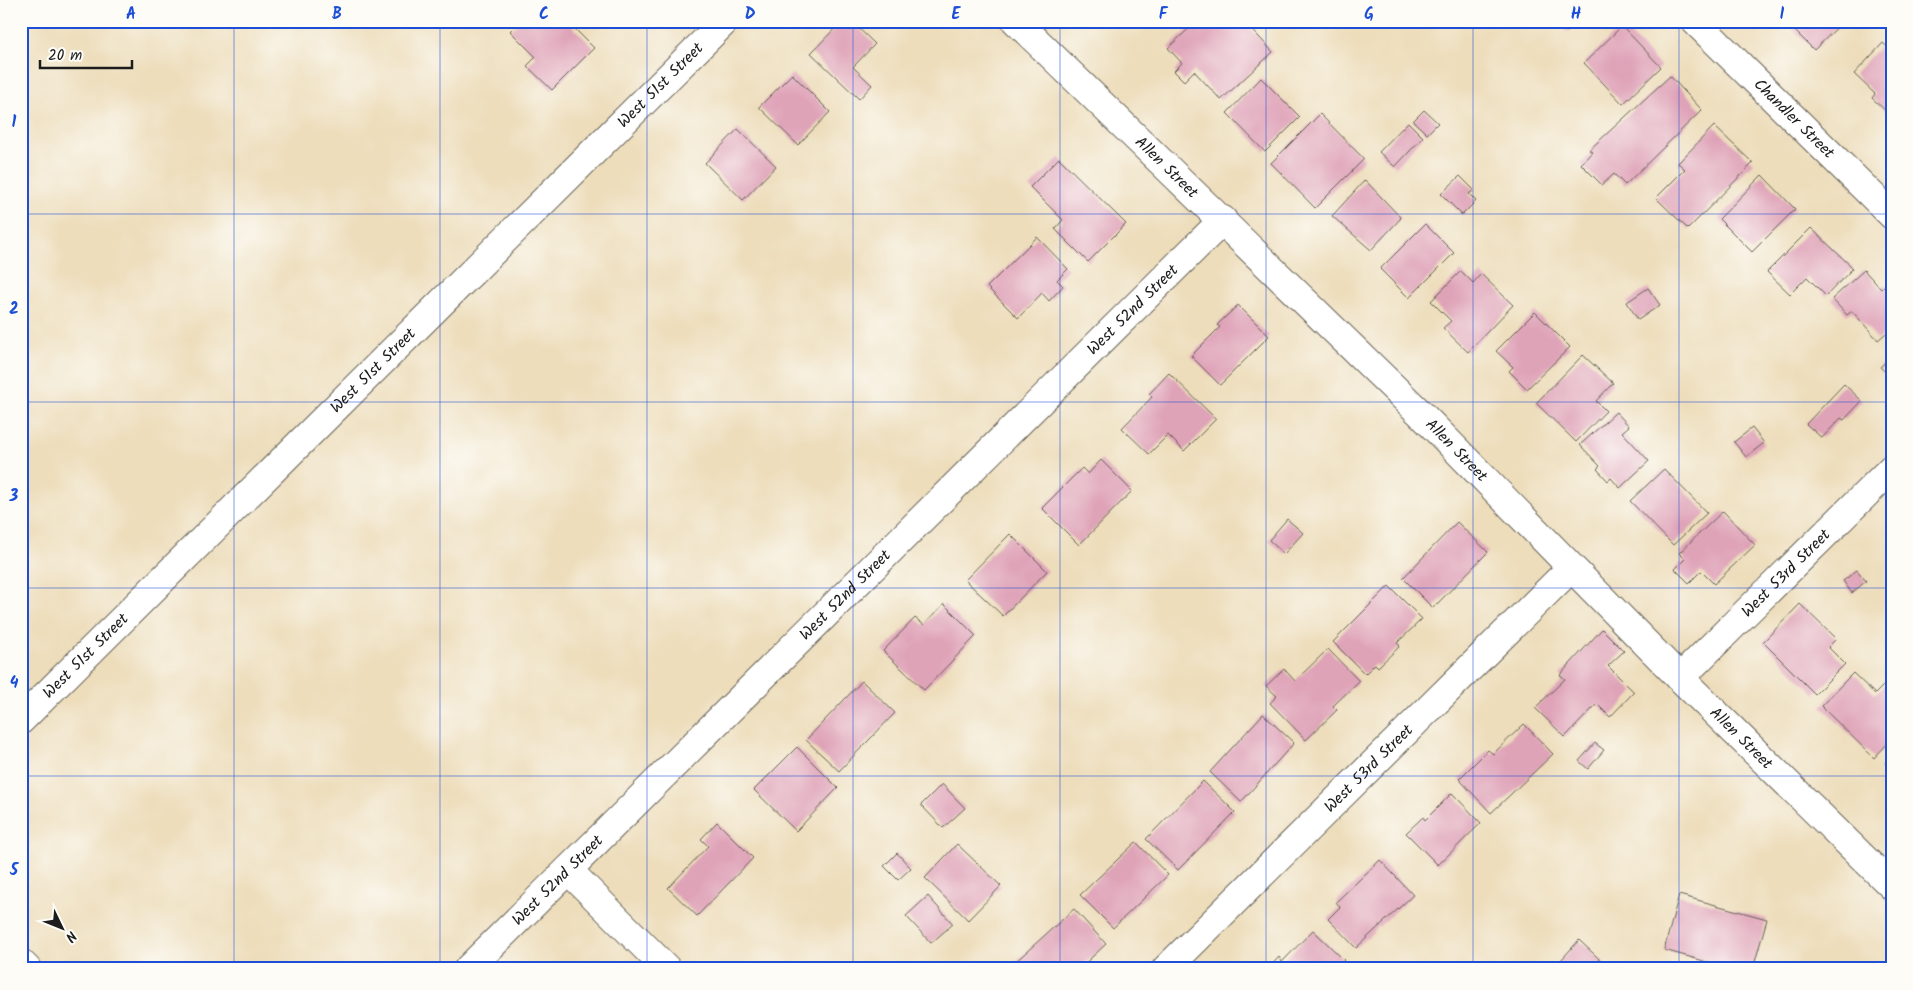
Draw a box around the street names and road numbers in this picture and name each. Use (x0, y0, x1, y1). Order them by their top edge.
street label: West 51st Street (612, 36, 710, 134)
street label: Chandler Street (1748, 73, 1841, 165)
street label: Allen Street (1129, 130, 1205, 205)
street label: West 52nd Street (1081, 258, 1185, 361)
street label: West 51st Street (324, 321, 422, 419)
street label: Allen Street (1419, 413, 1494, 488)
street label: West 53rd Street (1735, 522, 1837, 623)
street label: West 52nd Street (793, 543, 897, 646)
street label: West 51st Street (37, 607, 135, 705)
street label: Allen Street (1704, 701, 1779, 776)
street label: West 53rd Street (1318, 718, 1420, 819)
street label: West 52nd Street (506, 828, 610, 932)

